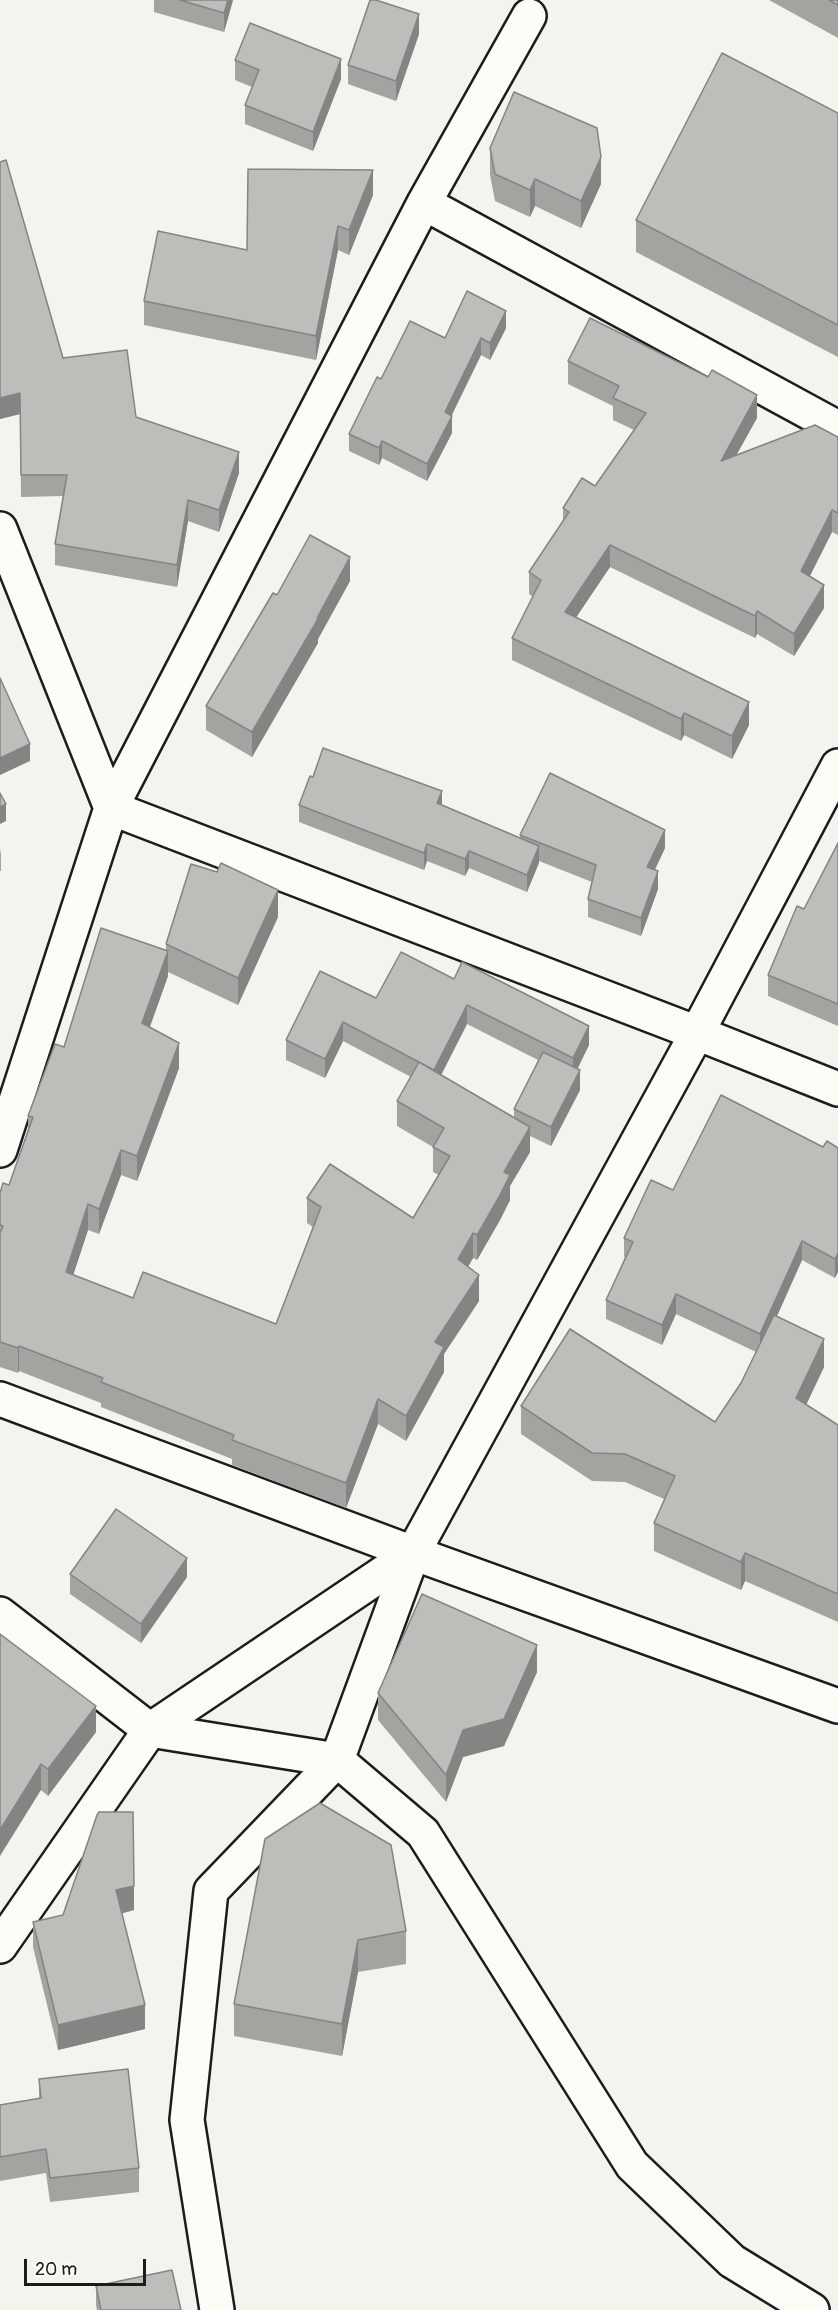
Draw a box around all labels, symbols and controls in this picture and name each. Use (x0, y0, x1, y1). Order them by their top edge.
scale bar (27, 2247, 148, 2285)
text: 20 m (35, 2258, 77, 2281)

